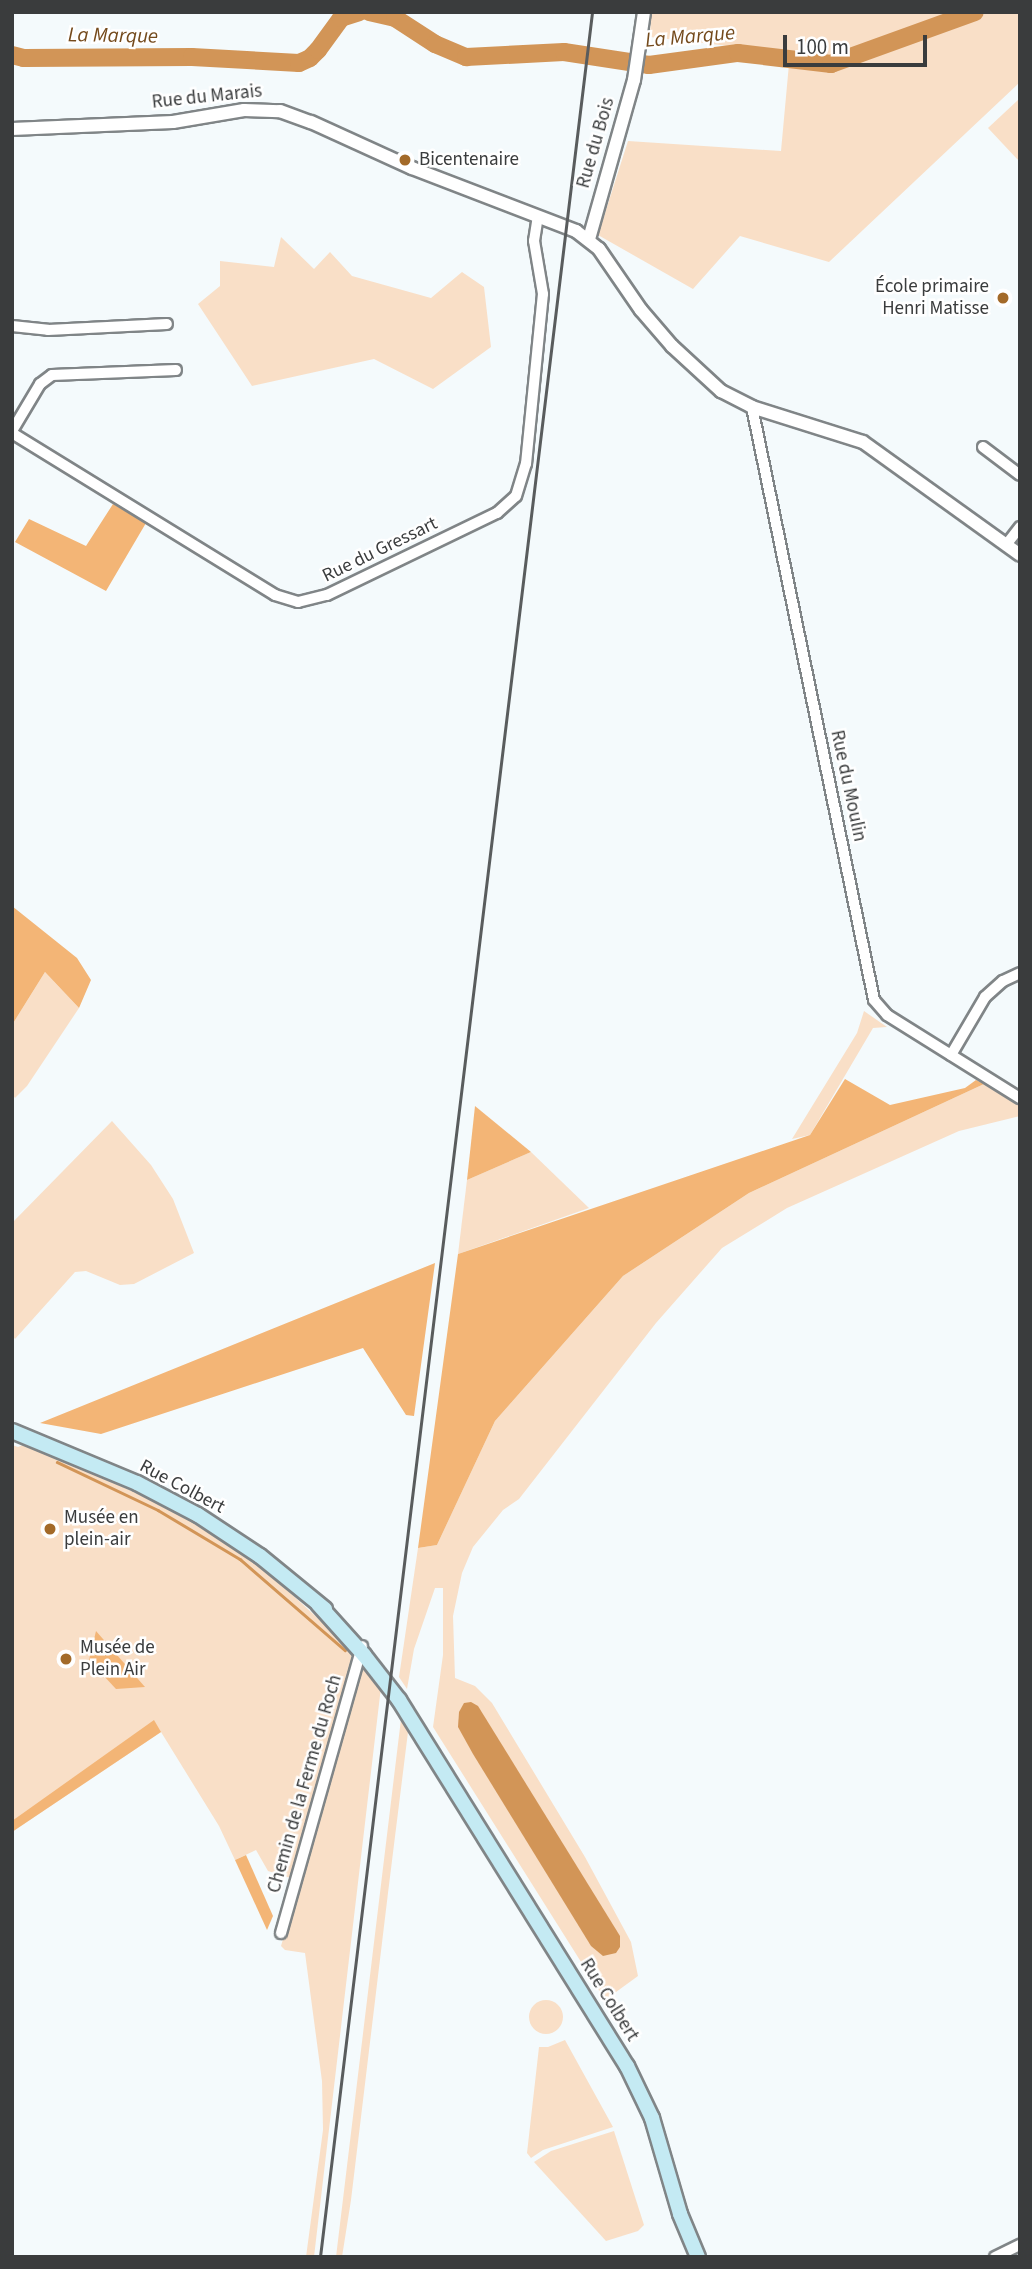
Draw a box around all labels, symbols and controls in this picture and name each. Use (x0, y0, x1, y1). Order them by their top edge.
water label: La Marque (644, 20, 736, 52)
scale bar (787, 21, 930, 65)
water label: La Marque (68, 22, 158, 48)
text: 100 m (796, 32, 849, 62)
street label: Rue du Marais (151, 80, 263, 114)
street label: Rue du Bois (572, 95, 620, 191)
place label: Bicentenaire (419, 149, 519, 171)
marker: Bicentenaire (397, 152, 413, 168)
place label: École primaire Henri Matisse (875, 276, 989, 320)
marker: École primaire Henri Matisse (995, 290, 1011, 306)
street label: Rue du Gressart (319, 512, 441, 588)
street label: Rue du Moulin (825, 728, 871, 844)
street label: Rue Colbert (135, 1455, 229, 1519)
place label: Musée en plein-air (64, 1507, 139, 1551)
marker: Musée en plein-air (42, 1521, 58, 1537)
place label: Musée de Plein Air (80, 1637, 155, 1681)
marker: Musée de Plein Air (58, 1651, 74, 1667)
street label: Chemin de la Ferme du Roch (263, 1672, 347, 1896)
street label: Rue Colbert (575, 1954, 643, 2046)

